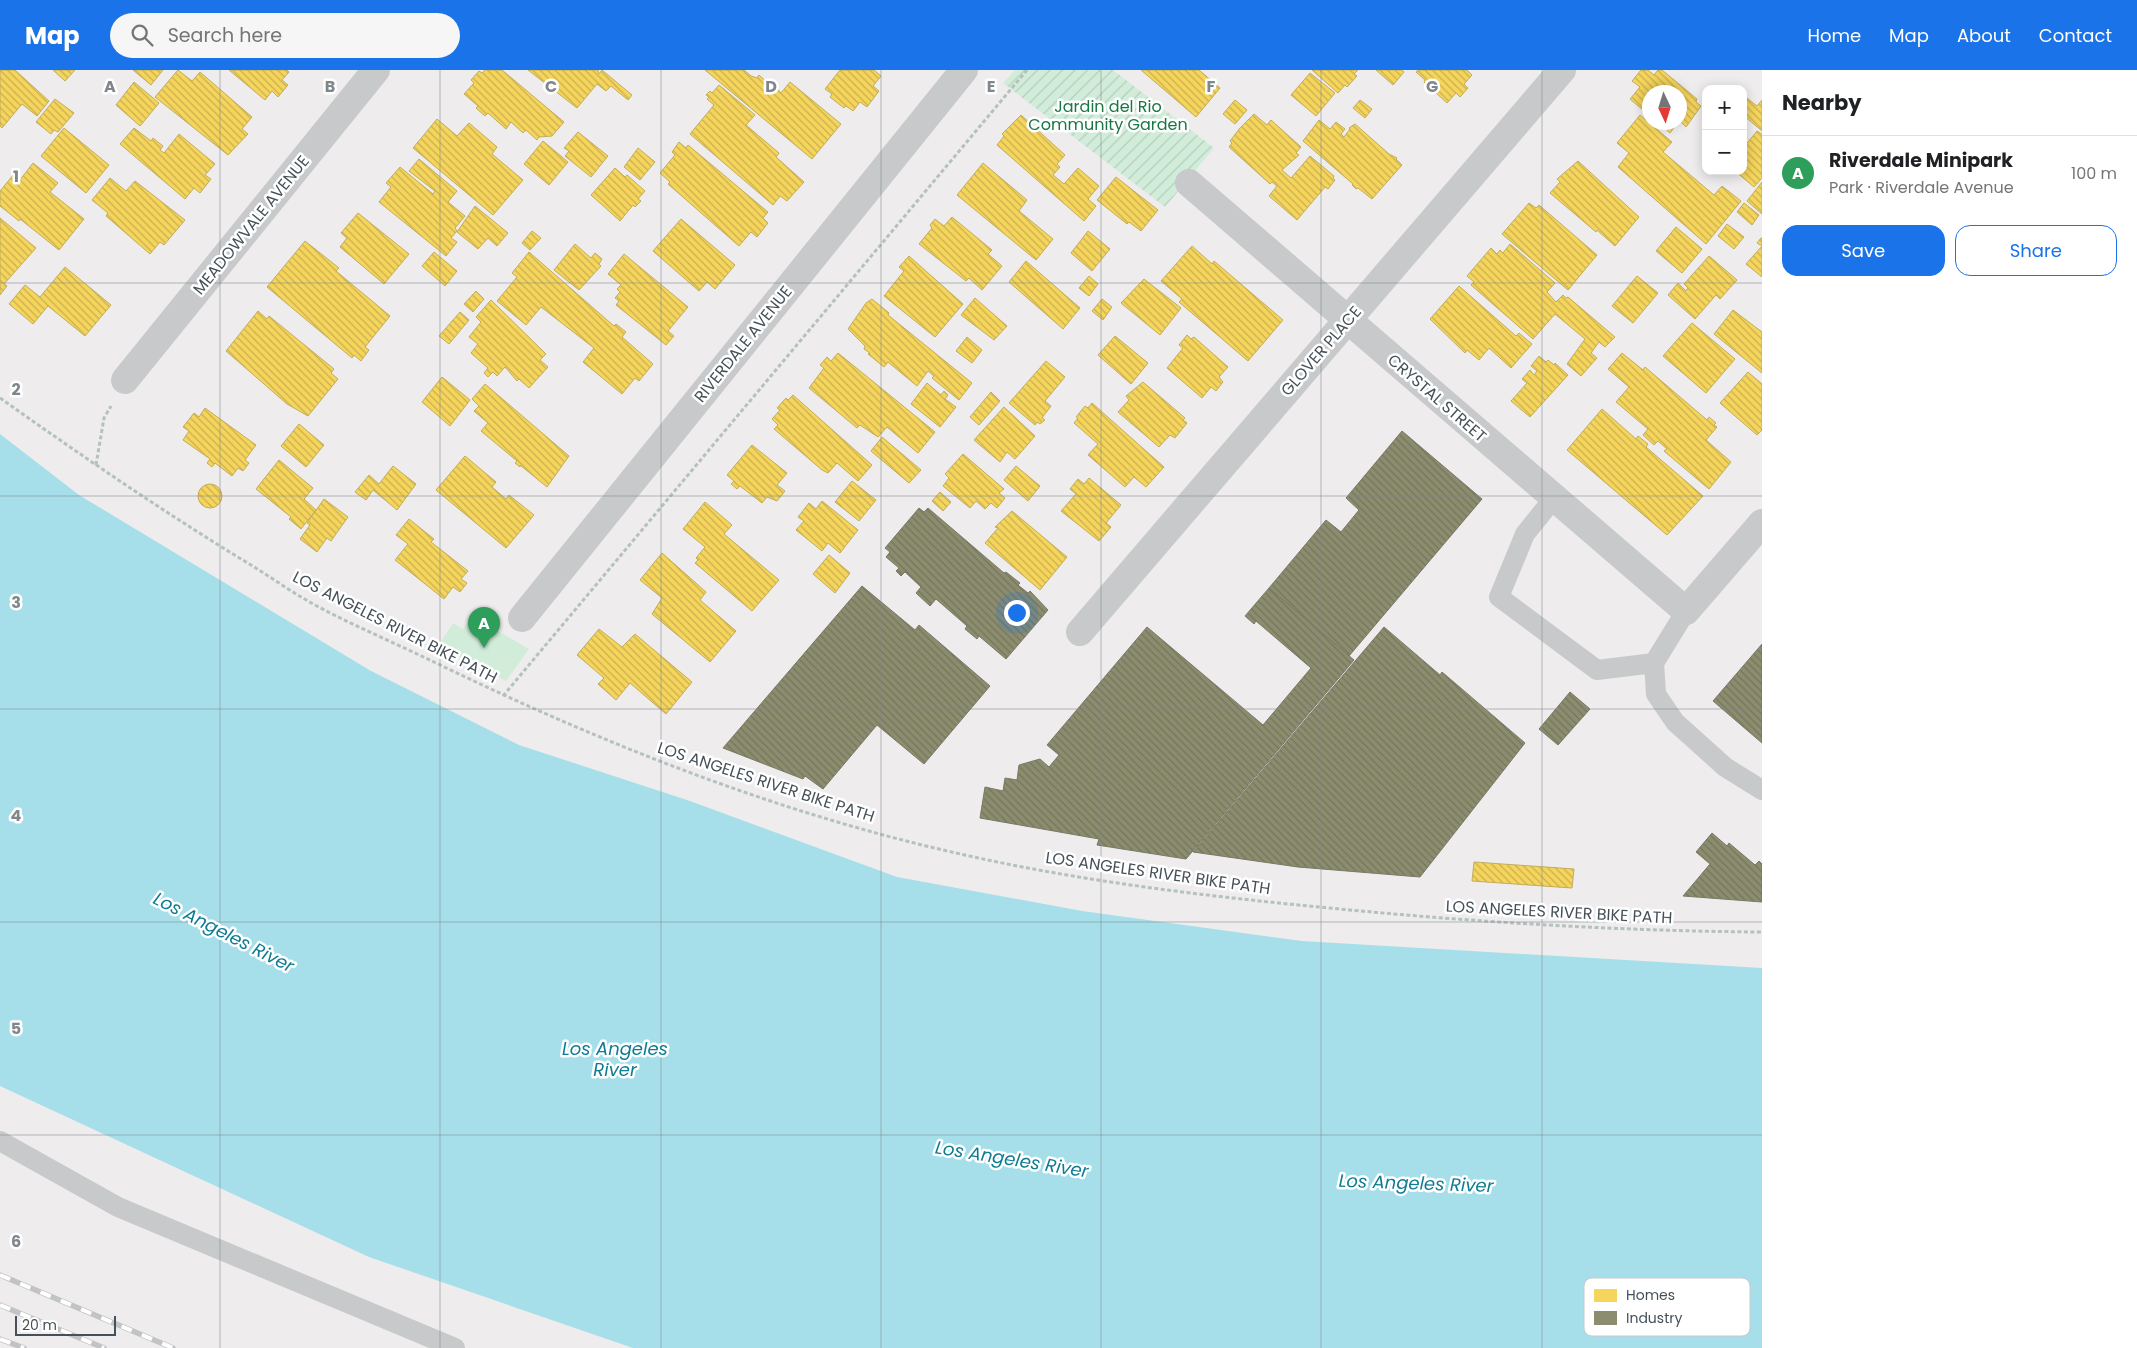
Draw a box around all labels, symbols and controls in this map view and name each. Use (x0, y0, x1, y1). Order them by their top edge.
search box (110, 13, 460, 58)
text: Map (25, 19, 80, 52)
icon: search (128, 21, 156, 49)
text: Search here (168, 22, 282, 49)
text: Home (1807, 23, 1861, 48)
text: Map (1889, 23, 1929, 48)
text: About (1957, 23, 2011, 48)
text: Contact (2039, 23, 2112, 48)
text: A (104, 75, 116, 98)
text: B (325, 75, 335, 98)
text: C (545, 75, 557, 98)
text: D (765, 75, 777, 98)
text: E (987, 75, 995, 98)
text: F (1207, 75, 1216, 98)
text: G (1426, 75, 1438, 98)
north arrow (1642, 85, 1687, 130)
map controls (1702, 85, 1747, 175)
button: + (1702, 85, 1747, 130)
text: Nearby (1782, 88, 1862, 117)
park label: Jardin del Rio Community Garden (1028, 95, 1188, 136)
button: − (1702, 130, 1747, 175)
text: Riverdale Minipark (1829, 147, 2013, 174)
street label: MEADOWVALE AVENUE (188, 150, 314, 300)
text: A (1792, 162, 1804, 185)
text: 100 m (2071, 162, 2117, 185)
text: 1 (13, 165, 19, 188)
text: Park · Riverdale Avenue (1829, 176, 2014, 199)
button: Save (1782, 225, 1945, 276)
button: Share (1955, 225, 2117, 276)
street label: RIVERDALE AVENUE (689, 281, 797, 407)
street label: GLOVER PLACE (1275, 301, 1367, 401)
street label: CRYSTAL STREET (1383, 349, 1492, 448)
text: 2 (11, 378, 21, 401)
street label: LOS ANGELES RIVER BIKE PATH (290, 567, 500, 687)
text: 3 (11, 591, 21, 614)
your location (1004, 600, 1030, 626)
pin: A (468, 607, 500, 648)
street label: LOS ANGELES RIVER BIKE PATH (655, 736, 877, 828)
text: 4 (11, 804, 22, 827)
street label: LOS ANGELES RIVER BIKE PATH (1044, 846, 1272, 900)
water label: Los Angeles River (149, 886, 300, 979)
street label: LOS ANGELES RIVER BIKE PATH (1445, 895, 1673, 929)
text: 5 (11, 1017, 21, 1040)
water label: Los Angeles River (562, 1036, 668, 1082)
water label: Los Angeles River (934, 1135, 1092, 1184)
water label: Los Angeles River (1338, 1168, 1495, 1198)
text: 6 (11, 1230, 21, 1253)
legend (1584, 1278, 1750, 1336)
text: Homes (1626, 1285, 1675, 1305)
text: Industry (1626, 1308, 1682, 1328)
scale bar (15, 1313, 116, 1336)
text: 20 m (22, 1315, 57, 1335)

